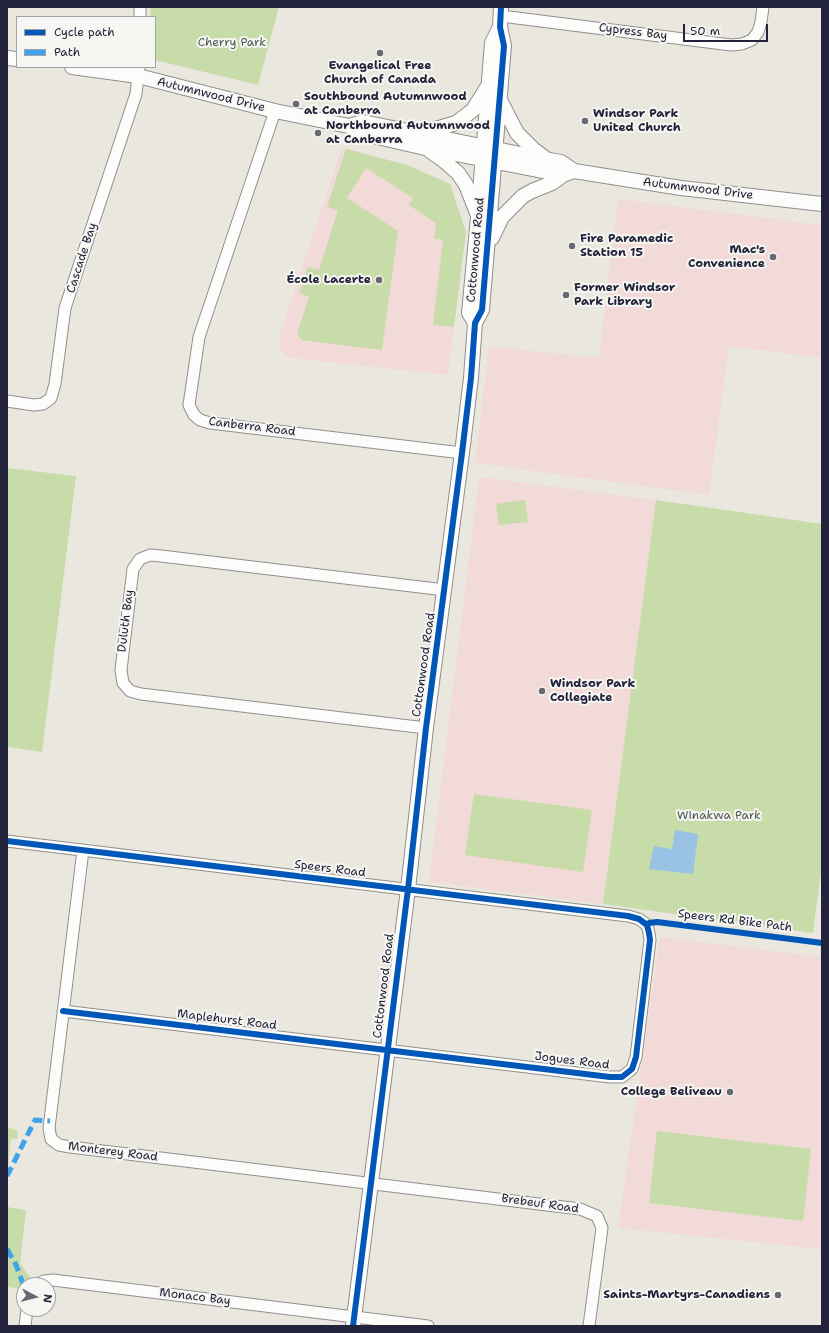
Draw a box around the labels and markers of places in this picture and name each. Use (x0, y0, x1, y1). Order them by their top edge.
marker: Evangelical Free Church of Canada (375, 48, 385, 58)
place label: Evangelical Free Church of Canada (324, 59, 436, 87)
place label: Southbound Autumnwood at Canberra (304, 90, 467, 118)
marker: Southbound Autumnwood at Canberra (291, 99, 301, 109)
place label: Windsor Park United Church (593, 107, 681, 135)
marker: Windsor Park United Church (580, 116, 590, 126)
place label: Northbound Autumnwood at Canberra (326, 119, 490, 147)
marker: Northbound Autumnwood at Canberra (313, 128, 323, 138)
place label: Fire Paramedic Station 15 (580, 232, 673, 260)
marker: Fire Paramedic Station 15 (567, 241, 577, 251)
place label: Mac's Convenience (688, 243, 765, 271)
marker: Mac's Convenience (768, 252, 778, 262)
place label: École Lacerte (286, 273, 371, 287)
marker: École Lacerte (374, 275, 384, 285)
place label: Former Windsor Park Library (574, 281, 675, 309)
marker: Former Windsor Park Library (561, 290, 571, 300)
place label: Windsor Park Collegiate (550, 677, 635, 705)
marker: Windsor Park Collegiate (537, 686, 547, 696)
place label: College Beliveau (621, 1085, 722, 1099)
marker: College Beliveau (725, 1087, 735, 1097)
place label: Saints-Martyrs-Canadiens (603, 1288, 770, 1302)
marker: Saints-Martyrs-Canadiens (773, 1290, 783, 1300)

